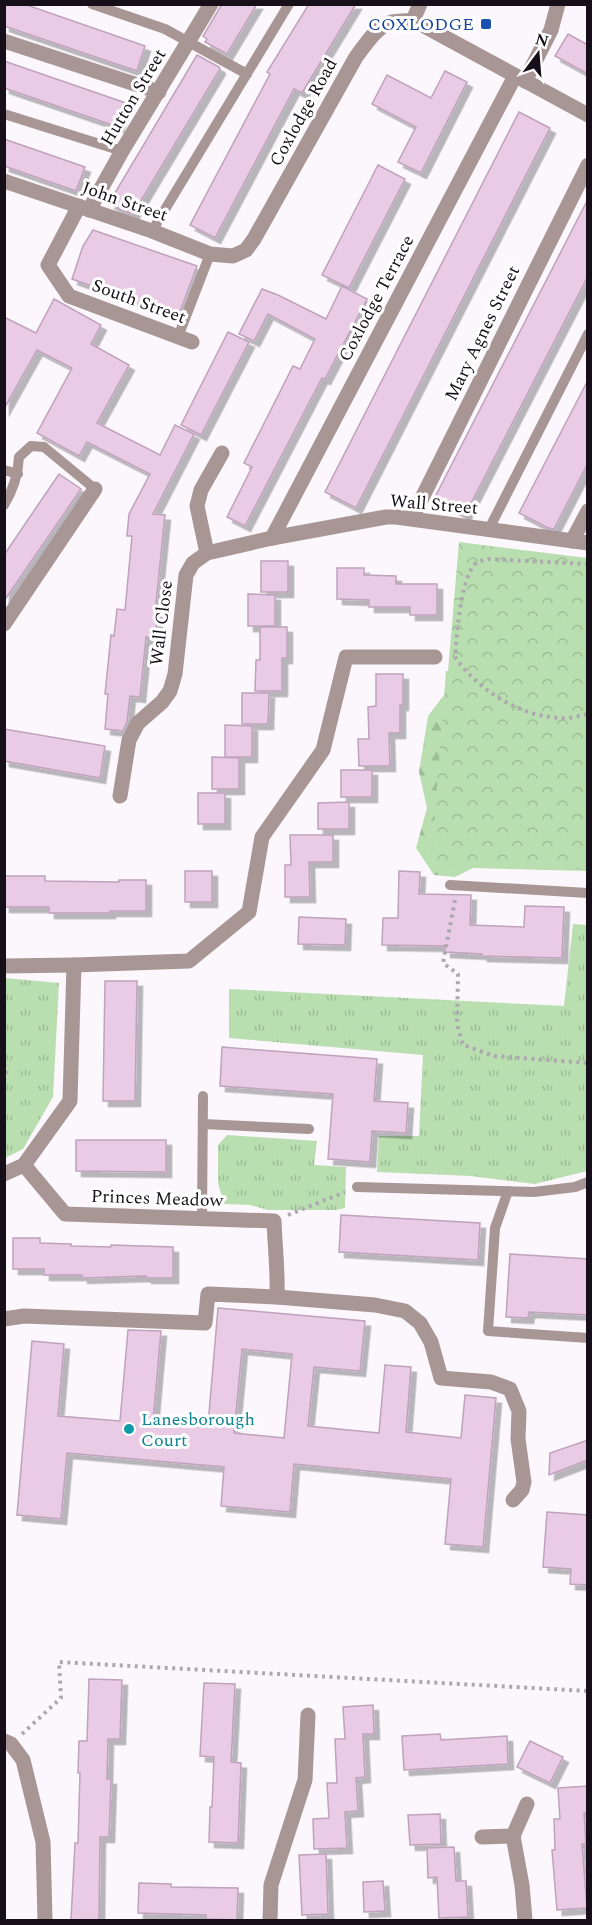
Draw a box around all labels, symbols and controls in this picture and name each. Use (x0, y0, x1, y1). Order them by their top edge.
place label: COXLODGE (368, 11, 474, 38)
marker: COXLODGE (479, 17, 493, 31)
north arrow (508, 24, 568, 84)
text: N (532, 27, 551, 54)
street label: Hutton Street (94, 43, 173, 151)
street label: Coxlodge Road (263, 53, 344, 171)
street label: John Street (78, 174, 171, 229)
street label: Coxlodge Terrace (332, 230, 421, 366)
street label: Mary Agnes Street (438, 261, 527, 406)
street label: South Street (88, 272, 190, 331)
street label: Wall Street (389, 487, 479, 522)
street label: Wall Close (143, 579, 180, 667)
street label: Princes Meadow (90, 1183, 224, 1214)
place label: Lanesborough Court (141, 1406, 255, 1454)
marker: Lanesborough Court (122, 1422, 136, 1436)

